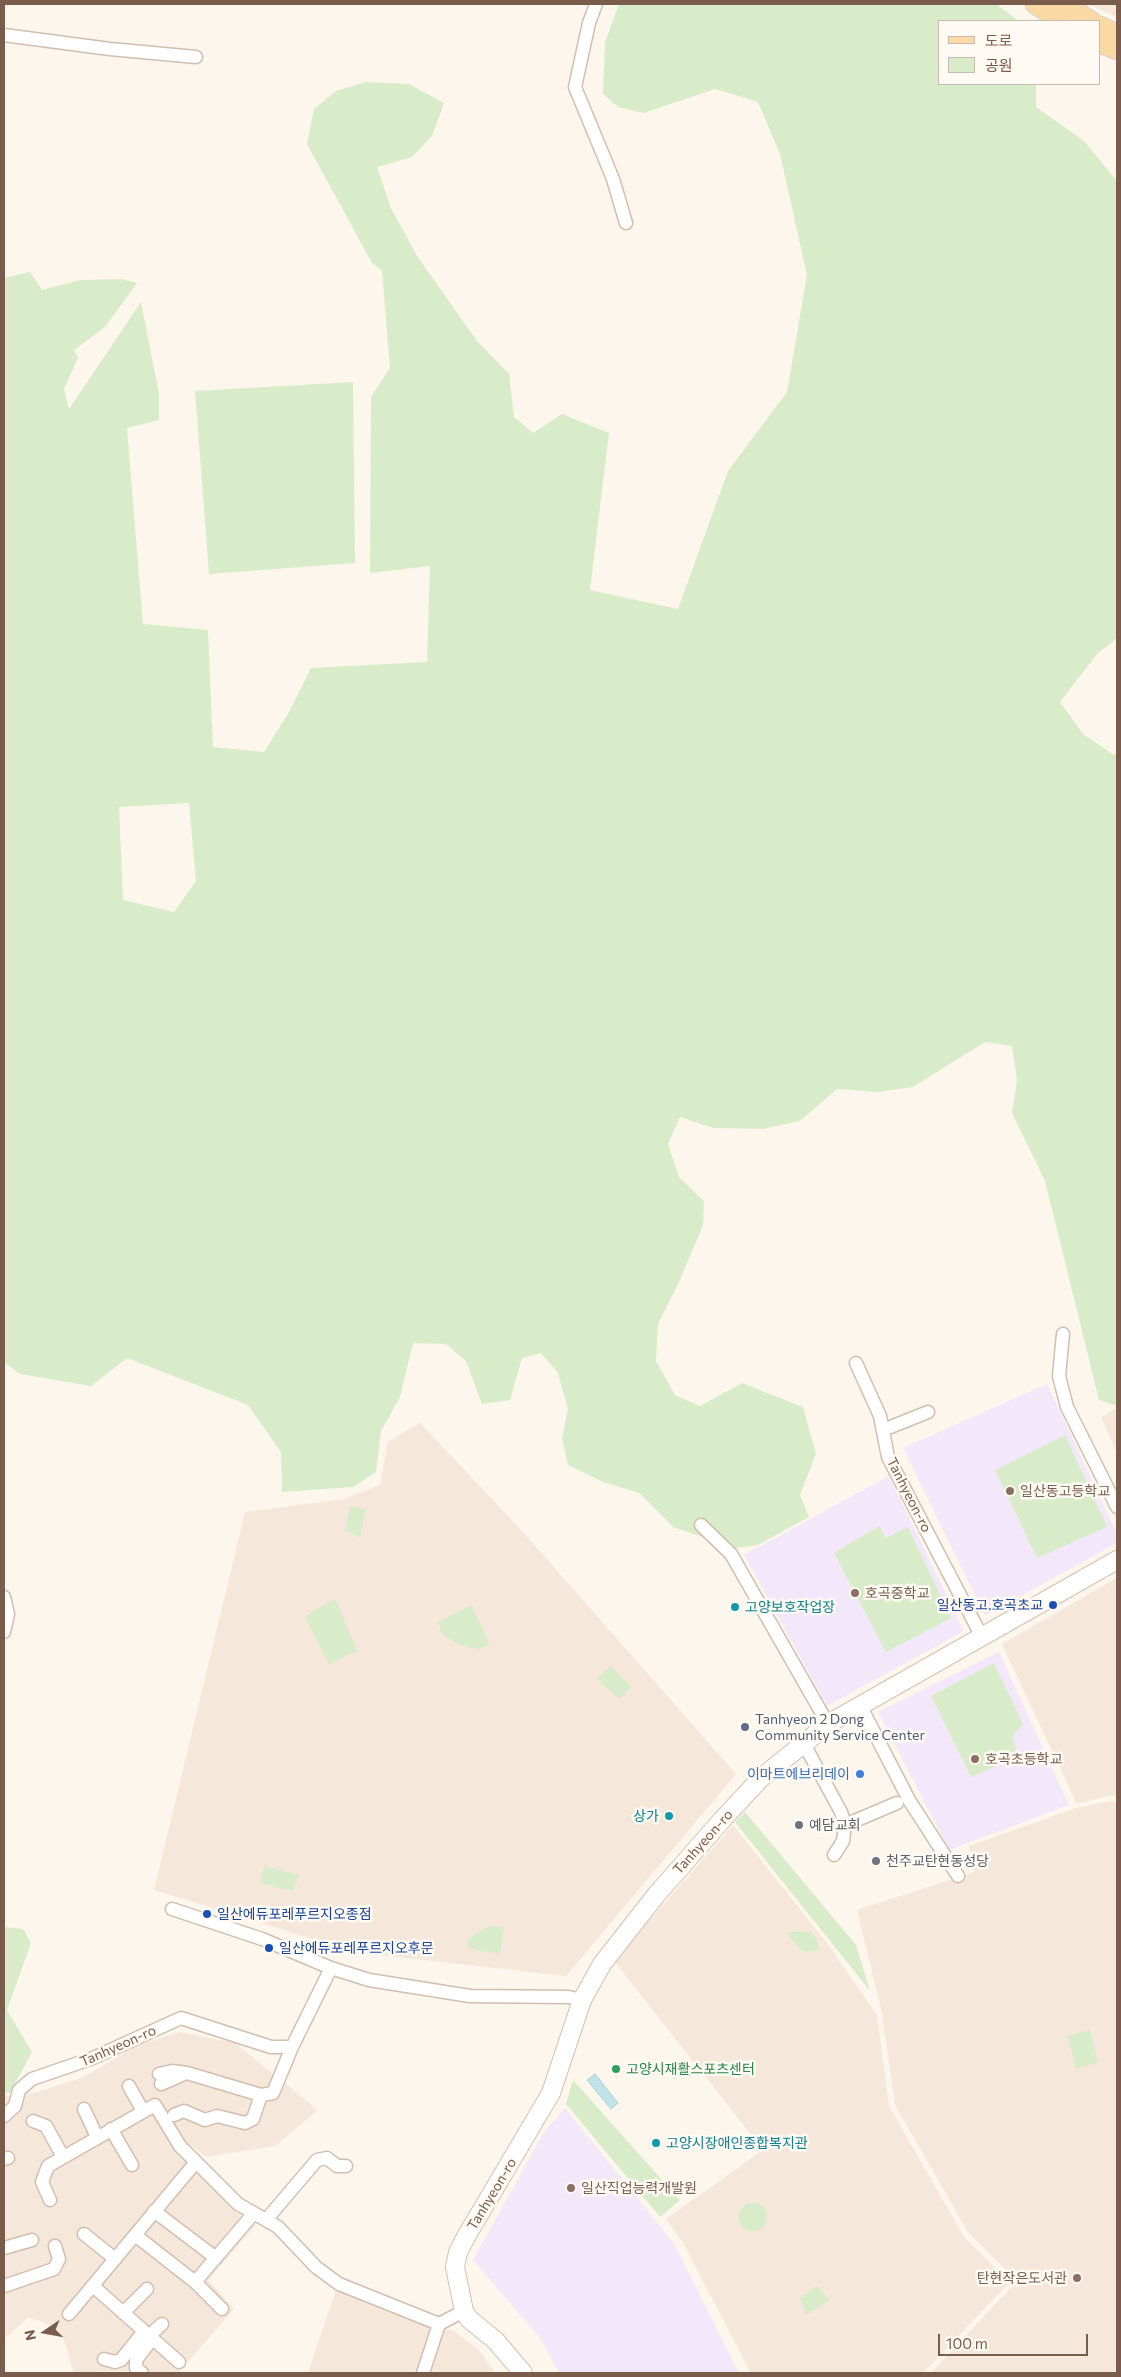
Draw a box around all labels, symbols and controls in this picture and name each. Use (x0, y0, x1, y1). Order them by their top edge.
legend (938, 20, 1101, 85)
text: 도로 (985, 31, 1013, 49)
text: 공원 (985, 56, 1013, 74)
street label: Tanhyeon-ro (883, 1455, 935, 1535)
place label: 일산동고등학교 (1020, 1483, 1110, 1499)
marker: 일산동고등학교 (1004, 1485, 1016, 1497)
place label: 호곡중학교 (865, 1585, 929, 1601)
marker: 호곡중학교 (849, 1587, 861, 1599)
place label: 일산동고.호곡초교 (937, 1597, 1043, 1613)
place label: 고양보호작업장 (745, 1599, 835, 1615)
marker: 일산동고.호곡초교 (1047, 1599, 1059, 1611)
marker: 고양보호작업장 (729, 1601, 741, 1613)
place label: Tanhyeon 2 Dong Community Service Center (755, 1711, 925, 1744)
marker: Tanhyeon 2 Dong Community Service Center (739, 1721, 751, 1733)
place label: 호곡초등학교 (985, 1751, 1062, 1767)
marker: 호곡초등학교 (969, 1753, 981, 1765)
place label: 이마트에브리데이 (747, 1766, 850, 1782)
marker: 이마트에브리데이 (854, 1768, 866, 1780)
street label: Tanhyeon-ro (670, 1806, 736, 1878)
place label: 상가 (633, 1808, 659, 1824)
marker: 상가 (663, 1810, 675, 1822)
place label: 예담교회 (809, 1817, 861, 1833)
marker: 예담교회 (793, 1819, 805, 1831)
place label: 천주교탄현동성당 (886, 1853, 989, 1869)
marker: 천주교탄현동성당 (870, 1855, 882, 1867)
place label: 일산에듀포레푸르지오종점 (217, 1906, 372, 1922)
marker: 일산에듀포레푸르지오종점 (201, 1908, 213, 1920)
place label: 일산에듀포레푸르지오후문 (279, 1940, 434, 1956)
marker: 일산에듀포레푸르지오후문 (263, 1942, 275, 1954)
street label: Tanhyeon-ro (77, 2022, 159, 2070)
place label: 고양시재활스포츠센터 (626, 2061, 755, 2077)
marker: 고양시재활스포츠센터 (610, 2063, 622, 2075)
place label: 고양시장애인종합복지관 (666, 2135, 808, 2151)
marker: 고양시장애인종합복지관 (650, 2137, 662, 2149)
street label: Tanhyeon-ro (464, 2155, 520, 2233)
place label: 일산직업능력개발원 (581, 2180, 697, 2196)
marker: 일산직업능력개발원 (565, 2182, 577, 2194)
place label: 탄현작은도서관 (977, 2270, 1067, 2286)
marker: 탄현작은도서관 (1071, 2272, 1083, 2284)
north arrow (20, 2307, 70, 2357)
scale bar (941, 2324, 1091, 2356)
text: N (20, 2328, 39, 2342)
text: 100 m (946, 2334, 988, 2352)

